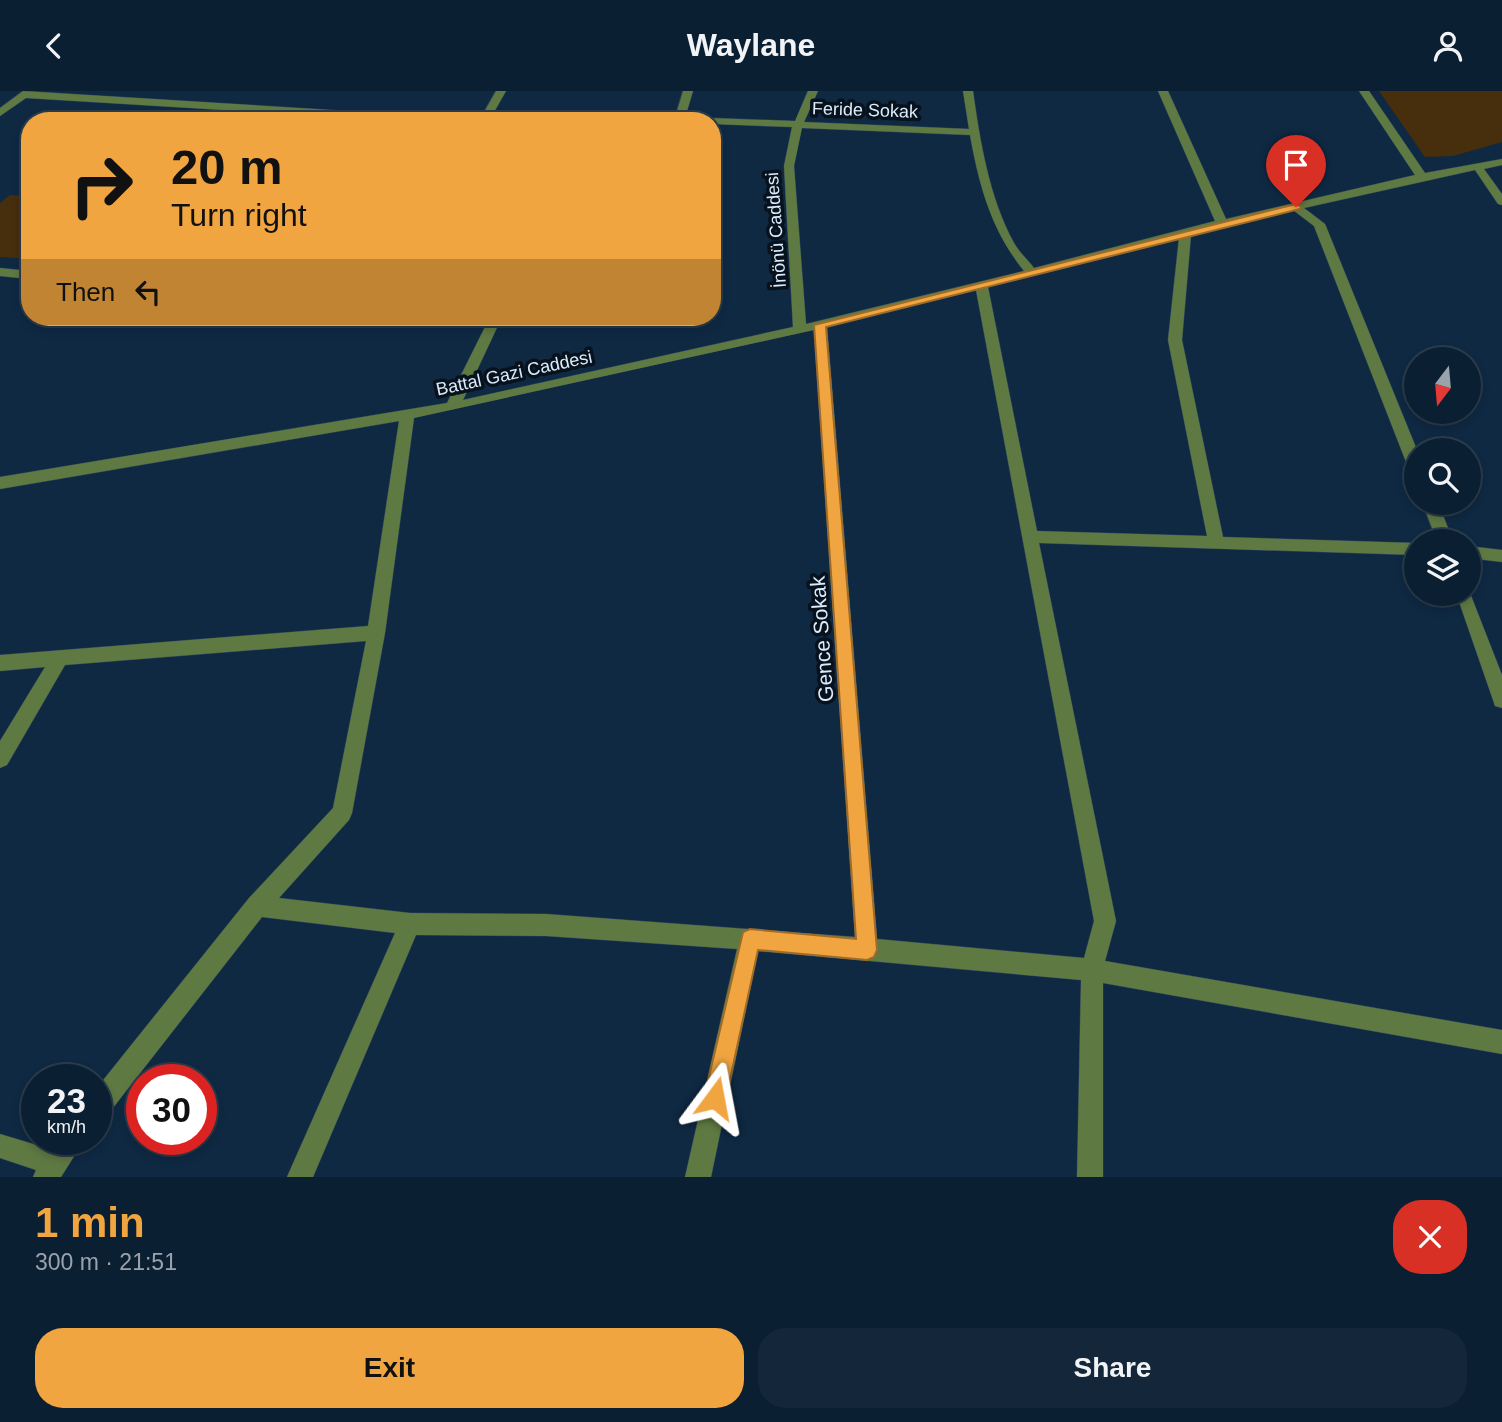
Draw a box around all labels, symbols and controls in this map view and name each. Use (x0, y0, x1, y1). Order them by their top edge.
icon: back (35, 27, 73, 65)
text: Waylane (687, 27, 815, 63)
icon: person (1429, 27, 1467, 65)
street label: Feride Sokak (812, 98, 919, 122)
pin (1266, 135, 1326, 207)
icon: right (56, 140, 147, 231)
text: 20 m (171, 140, 283, 194)
icon: arrive (1277, 146, 1315, 184)
street label: İnönü Caddesi (762, 171, 790, 289)
text: Turn right (171, 197, 307, 233)
icon: left (129, 273, 167, 311)
text: Then (56, 277, 115, 307)
street label: Battal Gazi Caddesi (434, 347, 594, 399)
north arrow (1404, 347, 1480, 423)
map controls (1404, 347, 1481, 606)
button: search (1404, 438, 1481, 515)
button: layers (1404, 529, 1481, 606)
street label: Gence Sokak (806, 575, 837, 703)
position arrow (678, 1061, 752, 1135)
speed limit sign: 30 (126, 1064, 217, 1155)
text: 23 (47, 1081, 86, 1120)
text: km/h (47, 1117, 86, 1137)
text: 1 min (35, 1199, 145, 1246)
button: close (1393, 1200, 1467, 1274)
text: 300 m · 21:51 (35, 1249, 177, 1275)
button: Exit (35, 1328, 744, 1408)
button: Share (758, 1328, 1467, 1408)

